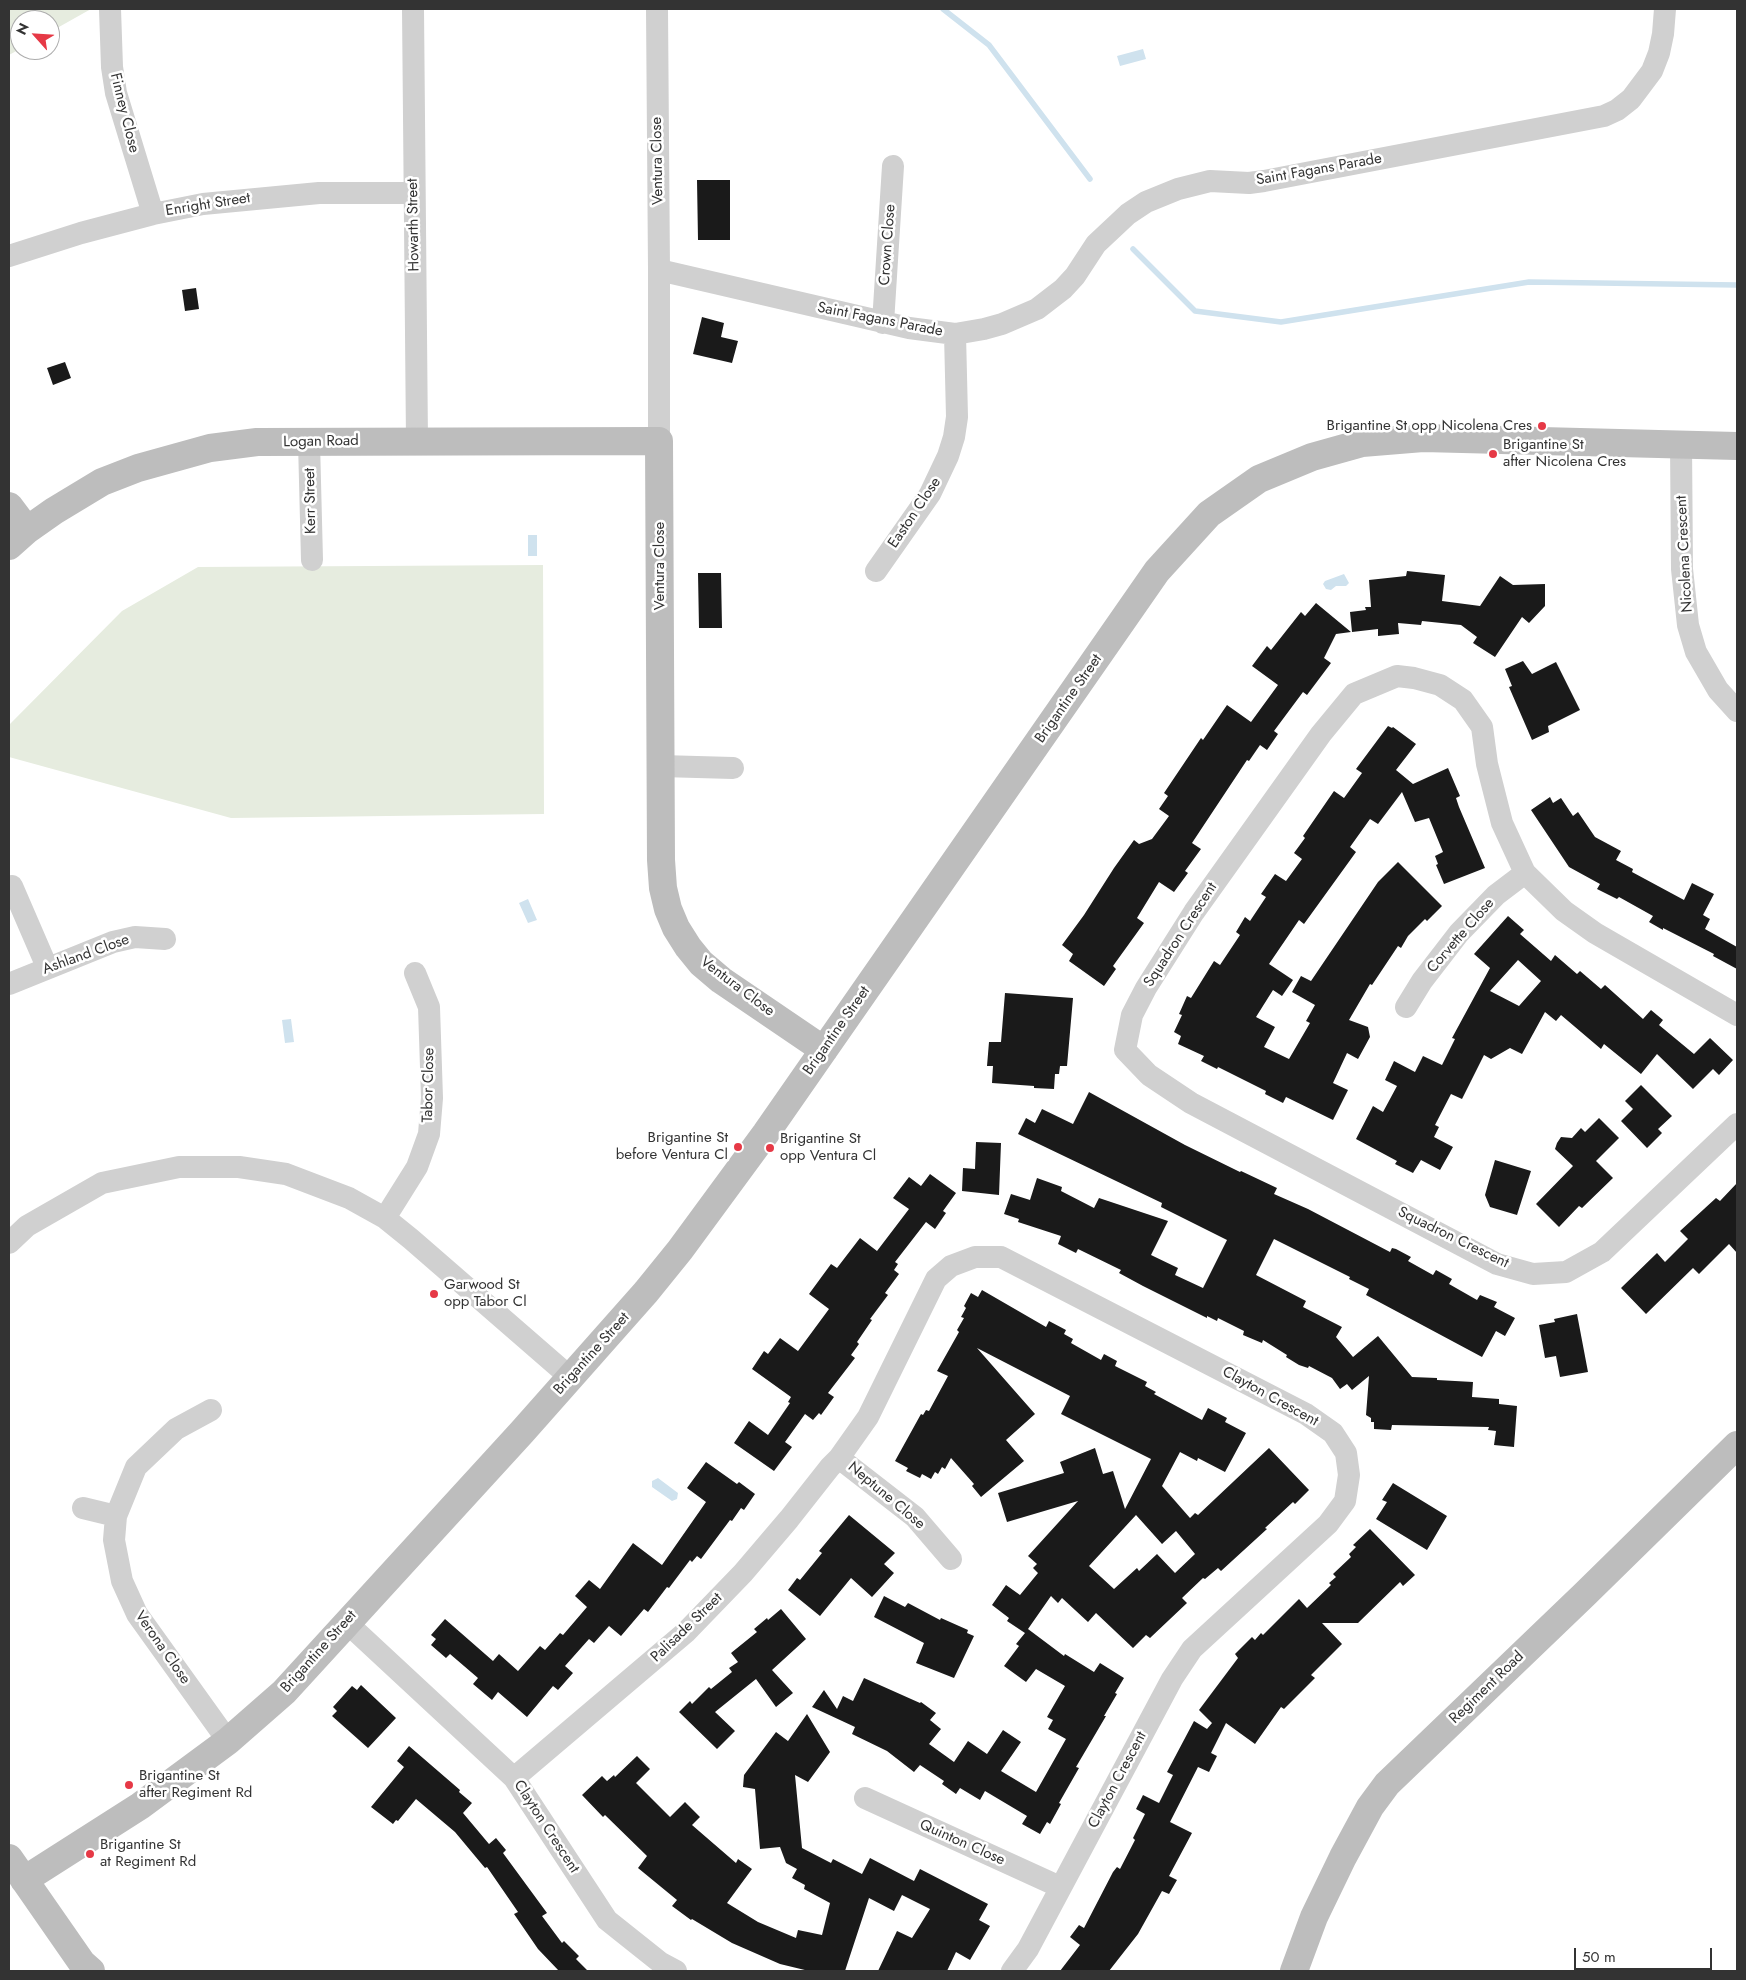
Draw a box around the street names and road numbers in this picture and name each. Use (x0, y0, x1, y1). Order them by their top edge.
street label: Finney Close (105, 71, 143, 155)
street label: Ventura Close (648, 117, 668, 205)
street label: Saint Fagans Parade (1255, 150, 1383, 190)
street label: Howarth Street (404, 178, 424, 272)
street label: Enright Street (164, 189, 252, 221)
street label: Crown Close (876, 204, 900, 286)
street label: Saint Fagans Parade (816, 299, 944, 341)
street label: Logan Road (283, 432, 359, 452)
street label: Kerr Street (301, 468, 321, 534)
street label: Easton Close (885, 474, 945, 552)
street label: Nicolena Crescent (1673, 495, 1697, 613)
street label: Ventura Close (651, 522, 669, 610)
street label: Brigantine Street (1032, 651, 1106, 747)
street label: Squadron Crescent (1140, 879, 1222, 991)
street label: Corvette Close (1424, 895, 1498, 977)
street label: Ashland Close (40, 931, 132, 979)
street label: Ventura Close (696, 953, 778, 1021)
street label: Brigantine Street (800, 983, 874, 1079)
street label: Tabor Close (419, 1047, 439, 1123)
street label: Squadron Crescent (1395, 1203, 1511, 1273)
street label: Brigantine Street (550, 1309, 634, 1399)
street label: Clayton Crescent (1219, 1363, 1321, 1431)
street label: Neptune Close (844, 1459, 928, 1533)
street label: Palisade Street (648, 1590, 726, 1666)
street label: Brigantine Street (277, 1607, 361, 1697)
street label: Verona Close (130, 1608, 194, 1688)
street label: Regiment Road (1446, 1648, 1528, 1728)
street label: Clayton Crescent (1085, 1729, 1151, 1831)
street label: Clayton Crescent (509, 1777, 583, 1877)
street label: Quinton Close (917, 1816, 1007, 1870)

